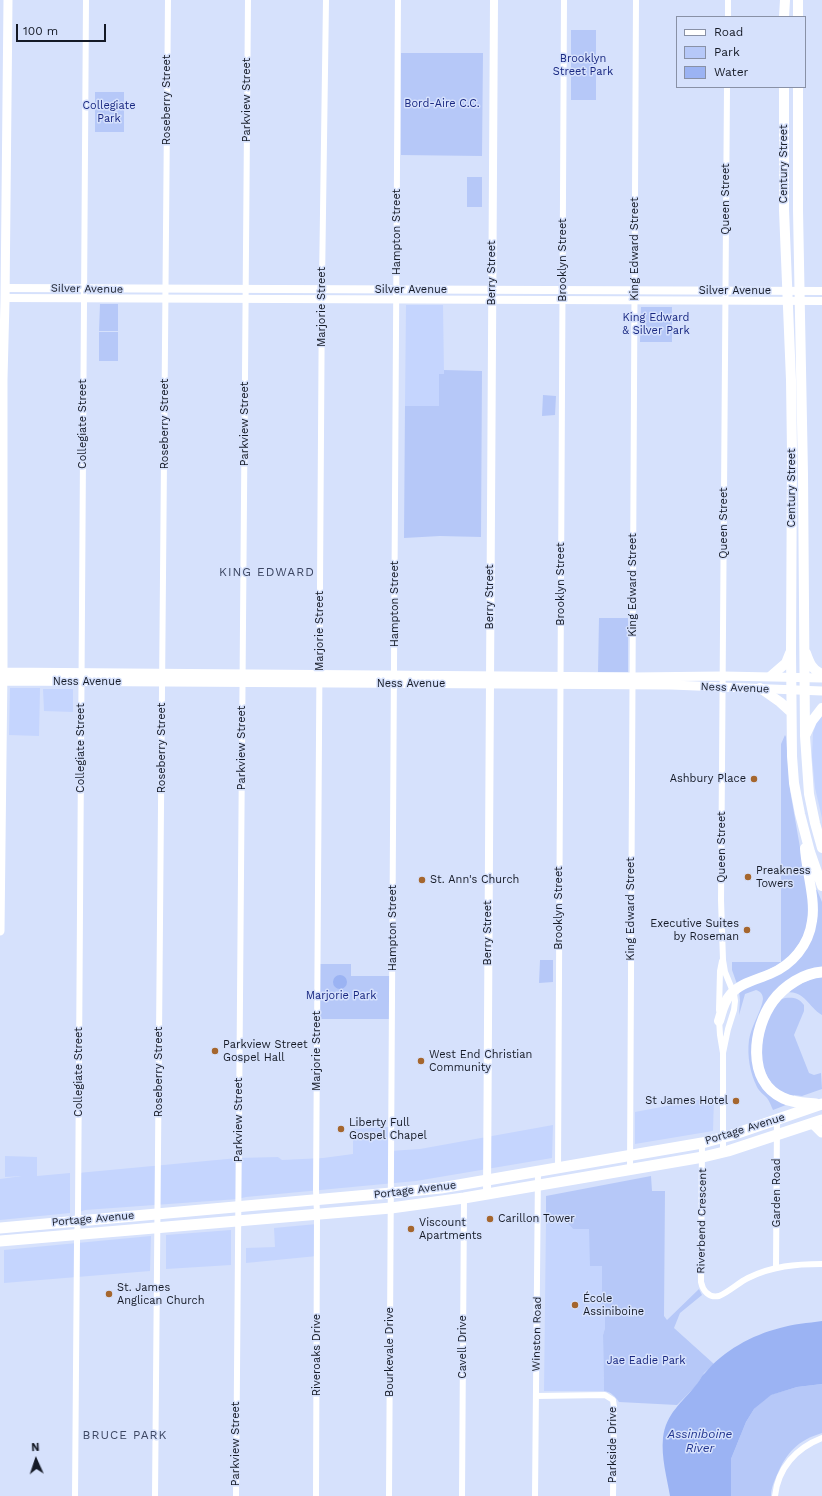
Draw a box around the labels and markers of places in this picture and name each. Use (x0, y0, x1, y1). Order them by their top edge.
place label: Ashbury Place (670, 772, 746, 786)
marker: Ashbury Place (749, 774, 759, 784)
place label: Preakness Towers (756, 864, 811, 890)
marker: Preakness Towers (743, 872, 753, 882)
place label: St. Ann's Church (430, 873, 519, 887)
marker: St. Ann's Church (417, 875, 427, 885)
place label: Executive Suites by Roseman (650, 917, 739, 943)
marker: Executive Suites by Roseman (742, 925, 752, 935)
place label: Parkview Street Gospel Hall (223, 1038, 308, 1064)
marker: Parkview Street Gospel Hall (210, 1046, 220, 1056)
place label: West End Christian Community (429, 1048, 532, 1074)
marker: West End Christian Community (416, 1056, 426, 1066)
place label: St James Hotel (645, 1094, 728, 1108)
marker: St James Hotel (731, 1096, 741, 1106)
place label: Liberty Full Gospel Chapel (349, 1116, 427, 1142)
marker: Liberty Full Gospel Chapel (336, 1124, 346, 1134)
place label: Carillon Tower (498, 1212, 575, 1226)
marker: Carillon Tower (485, 1214, 495, 1224)
place label: Viscount Apartments (419, 1216, 482, 1242)
marker: Viscount Apartments (406, 1224, 416, 1234)
place label: St. James Anglican Church (117, 1281, 205, 1307)
marker: St. James Anglican Church (104, 1289, 114, 1299)
place label: École Assiniboine (583, 1292, 644, 1318)
marker: École Assiniboine (570, 1300, 580, 1310)

